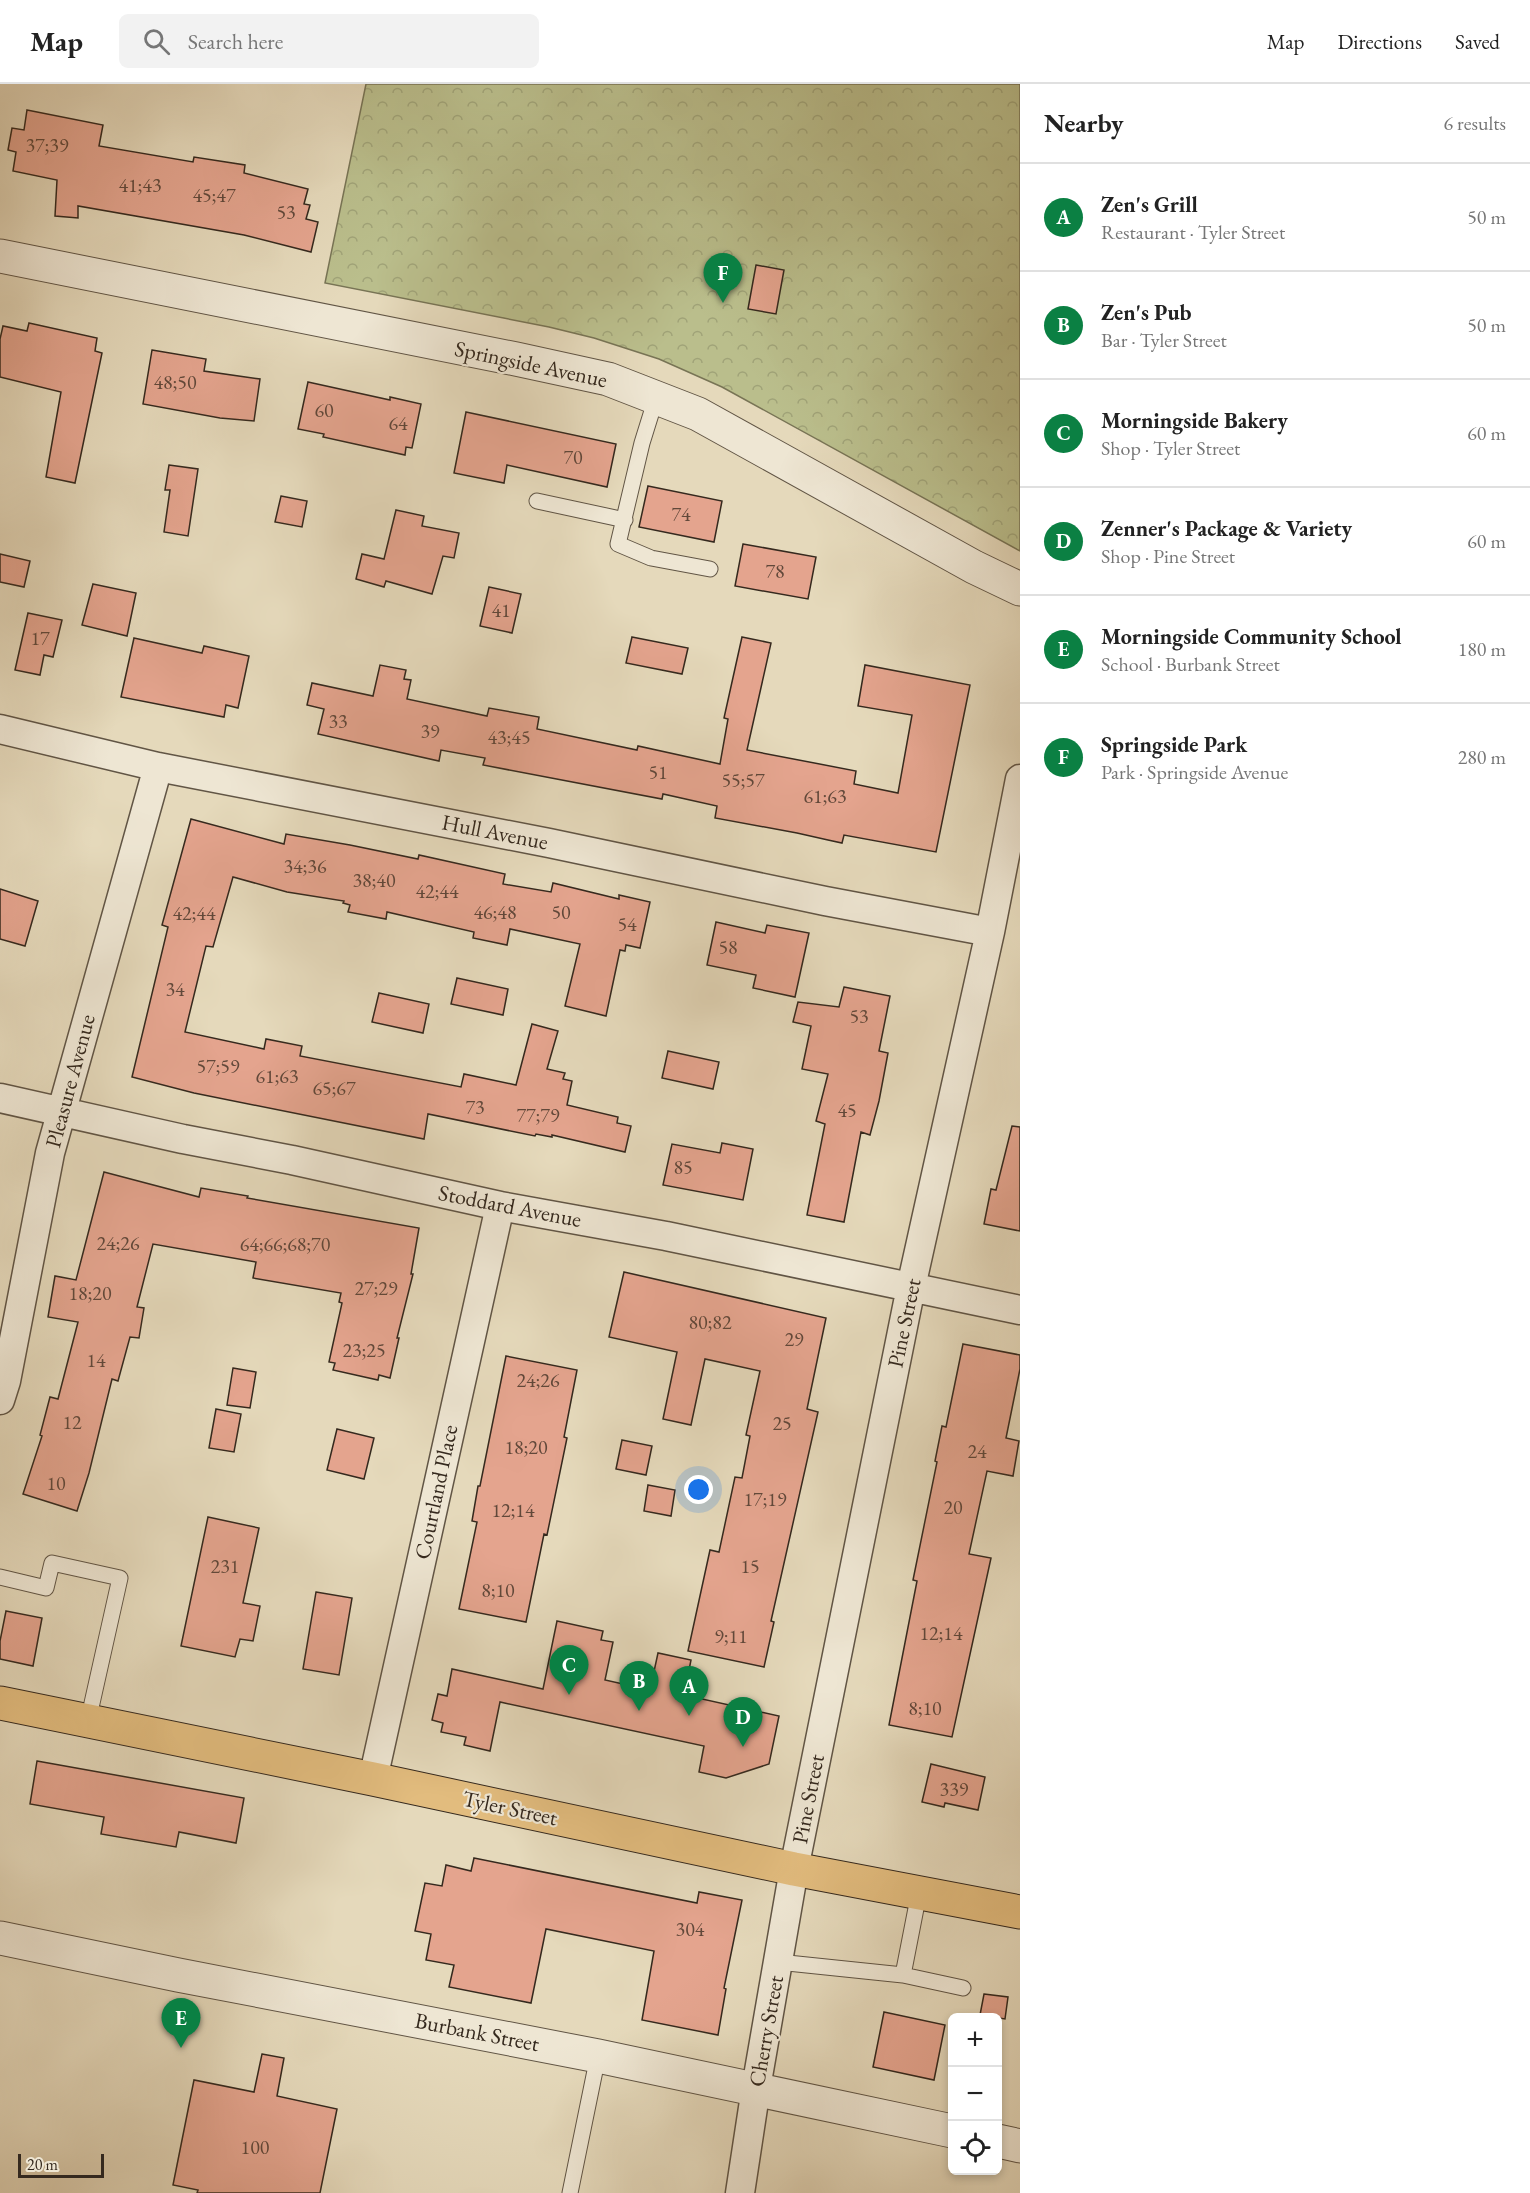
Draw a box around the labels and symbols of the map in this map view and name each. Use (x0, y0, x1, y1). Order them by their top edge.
house number: 37;39 (26, 132, 69, 158)
house number: 41;43 (119, 172, 161, 198)
house number: 45;47 (193, 182, 236, 208)
house number: 53 (276, 199, 296, 225)
pin: F (704, 254, 742, 303)
street label: Springside Avenue (452, 334, 610, 394)
house number: 48;50 (154, 369, 197, 395)
house number: 60 (314, 397, 334, 423)
house number: 64 (388, 410, 408, 436)
house number: 70 (563, 444, 583, 470)
house number: 74 (671, 501, 691, 527)
house number: 78 (765, 558, 785, 584)
house number: 41 (491, 597, 511, 623)
house number: 17 (30, 625, 50, 651)
house number: 33 (328, 708, 348, 734)
house number: 39 (420, 718, 440, 744)
house number: 43;45 (488, 724, 530, 750)
house number: 51 (648, 759, 668, 785)
house number: 55;57 (722, 767, 765, 793)
house number: 61;63 (804, 783, 846, 809)
street label: Hull Avenue (439, 808, 551, 857)
house number: 34;36 (284, 853, 327, 879)
house number: 38;40 (353, 867, 396, 893)
house number: 42;44 (416, 878, 459, 904)
house number: 46;48 (474, 899, 516, 925)
house number: 50 (551, 899, 571, 925)
house number: 42;44 (173, 900, 216, 926)
house number: 54 (617, 911, 637, 937)
house number: 58 (718, 934, 738, 960)
house number: 34 (165, 976, 185, 1002)
house number: 53 (849, 1003, 869, 1029)
street label: Pleasure Avenue (38, 1011, 102, 1151)
house number: 57;59 (197, 1053, 240, 1079)
house number: 61;63 (256, 1063, 298, 1089)
house number: 65;67 (313, 1075, 356, 1101)
house number: 73 (465, 1094, 485, 1120)
house number: 45 (837, 1097, 857, 1123)
house number: 77;79 (517, 1102, 560, 1128)
house number: 85 (673, 1154, 693, 1180)
street label: Stoddard Avenue (436, 1178, 584, 1234)
house number: 24;26 (97, 1230, 140, 1256)
house number: 64;66;68;70 (240, 1231, 331, 1257)
house number: 27;29 (355, 1275, 398, 1301)
street label: Pine Street (880, 1276, 928, 1370)
house number: 18;20 (69, 1280, 112, 1306)
house number: 80;82 (689, 1309, 732, 1335)
house number: 29 (784, 1326, 804, 1352)
house number: 23;25 (343, 1337, 385, 1363)
house number: 14 (86, 1347, 106, 1373)
house number: 24;26 (517, 1367, 560, 1393)
house number: 12 (62, 1409, 82, 1435)
house number: 25 (772, 1410, 792, 1436)
street label: Courtland Place (408, 1422, 464, 1562)
house number: 18;20 (505, 1434, 548, 1460)
house number: 24 (967, 1438, 987, 1464)
house number: 10 (46, 1470, 66, 1496)
your location (684, 1475, 713, 1504)
house number: 17;19 (744, 1486, 787, 1512)
house number: 20 (943, 1494, 963, 1520)
house number: 12;14 (492, 1497, 535, 1523)
house number: 231 (211, 1553, 239, 1579)
house number: 15 (740, 1553, 760, 1579)
house number: 8;10 (481, 1577, 515, 1603)
house number: 12;14 (920, 1620, 963, 1646)
house number: 9;11 (714, 1623, 748, 1649)
pin: C (550, 1646, 588, 1695)
pin: B (620, 1662, 658, 1711)
pin: A (670, 1666, 708, 1716)
house number: 8;10 (908, 1695, 942, 1721)
pin: D (724, 1698, 762, 1747)
street label: Pine Street (785, 1752, 831, 1846)
house number: 339 (940, 1776, 969, 1802)
street label: Tyler Street (460, 1784, 560, 1832)
house number: 304 (676, 1916, 705, 1942)
street label: Cherry Street (742, 1973, 790, 2089)
pin: E (162, 1998, 201, 2048)
street label: Burbank Street (412, 2006, 542, 2058)
house number: 100 (241, 2134, 270, 2160)
scale bar (18, 2151, 104, 2178)

